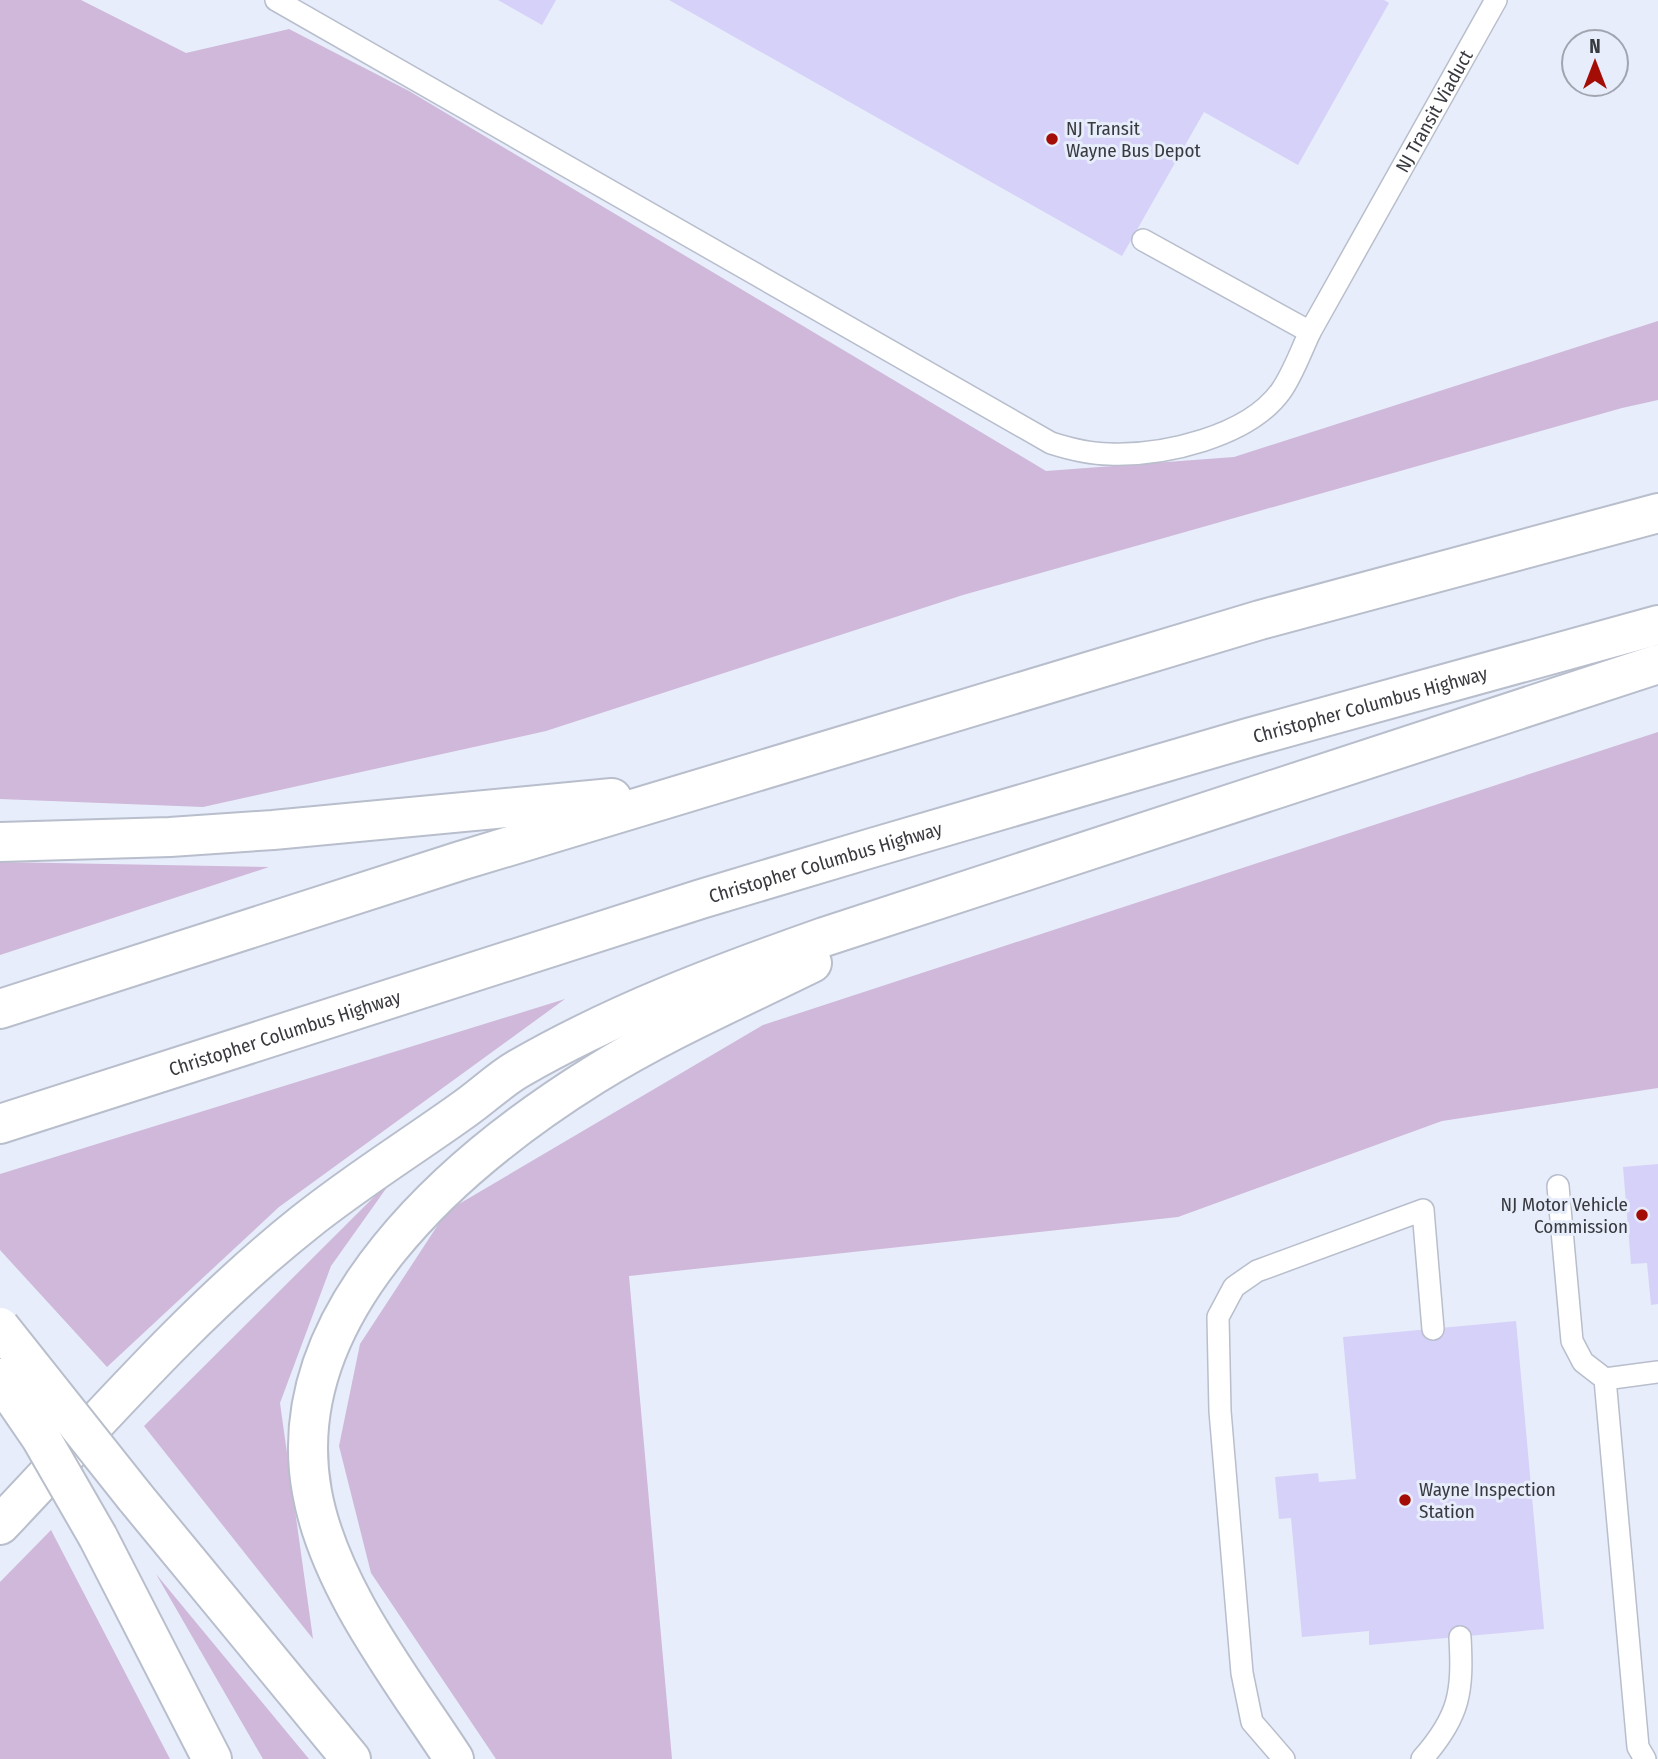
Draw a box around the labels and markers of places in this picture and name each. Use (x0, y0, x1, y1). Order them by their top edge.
place label: NJ Transit Wayne Bus Depot (1066, 117, 1201, 162)
marker: NJ Transit Wayne Bus Depot (1044, 131, 1060, 147)
place label: NJ Motor Vehicle Commission (1500, 1193, 1628, 1238)
marker: NJ Motor Vehicle Commission (1634, 1207, 1650, 1223)
place label: Wayne Inspection Station (1419, 1478, 1556, 1523)
marker: Wayne Inspection Station (1397, 1492, 1413, 1508)

